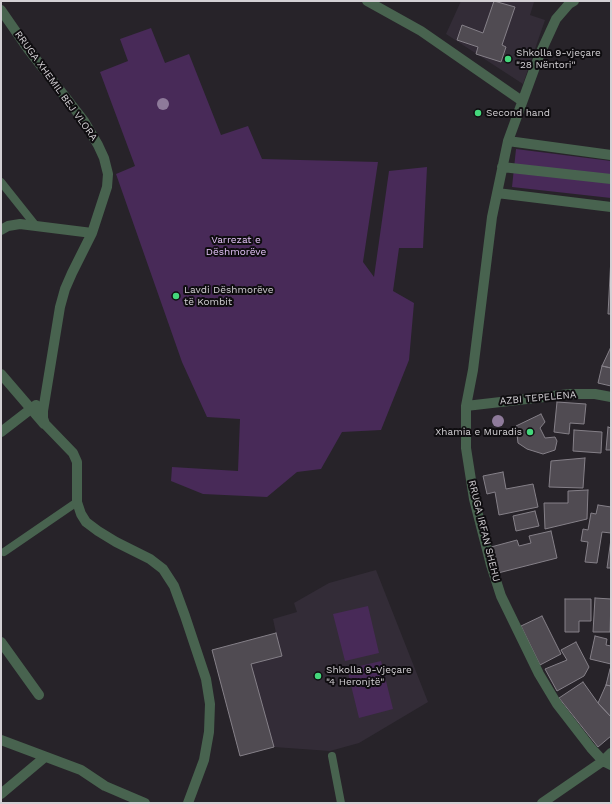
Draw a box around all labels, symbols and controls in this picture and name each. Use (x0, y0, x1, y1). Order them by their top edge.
street label: RRUGA XHEMIL BEJ VLORA (12, 29, 100, 143)
place label: Shkolla 9-vjeçare "28 Nëntori" (516, 47, 601, 70)
marker: Shkolla 9-vjeçare "28 Nëntori" (503, 54, 513, 64)
place label: Second hand (486, 107, 550, 119)
marker: Second hand (473, 108, 483, 118)
park label: Varrezat e Dëshmorëve (206, 234, 266, 258)
place label: Lavdi Dëshmorëve të Kombit (184, 284, 273, 308)
marker: Lavdi Dëshmorëve të Kombit (171, 291, 181, 301)
street label: AZBI TEPELENA (499, 389, 577, 407)
place label: Xhamia e Muradis (435, 426, 522, 438)
marker: Xhamia e Muradis (525, 427, 535, 437)
street label: RRUGA IRFAN SHEHU (466, 479, 502, 583)
place label: Shkolla 9-Vjeçare "4 Heronjtë" (326, 664, 412, 688)
marker: Shkolla 9-Vjeçare "4 Heronjtë" (313, 671, 323, 681)

